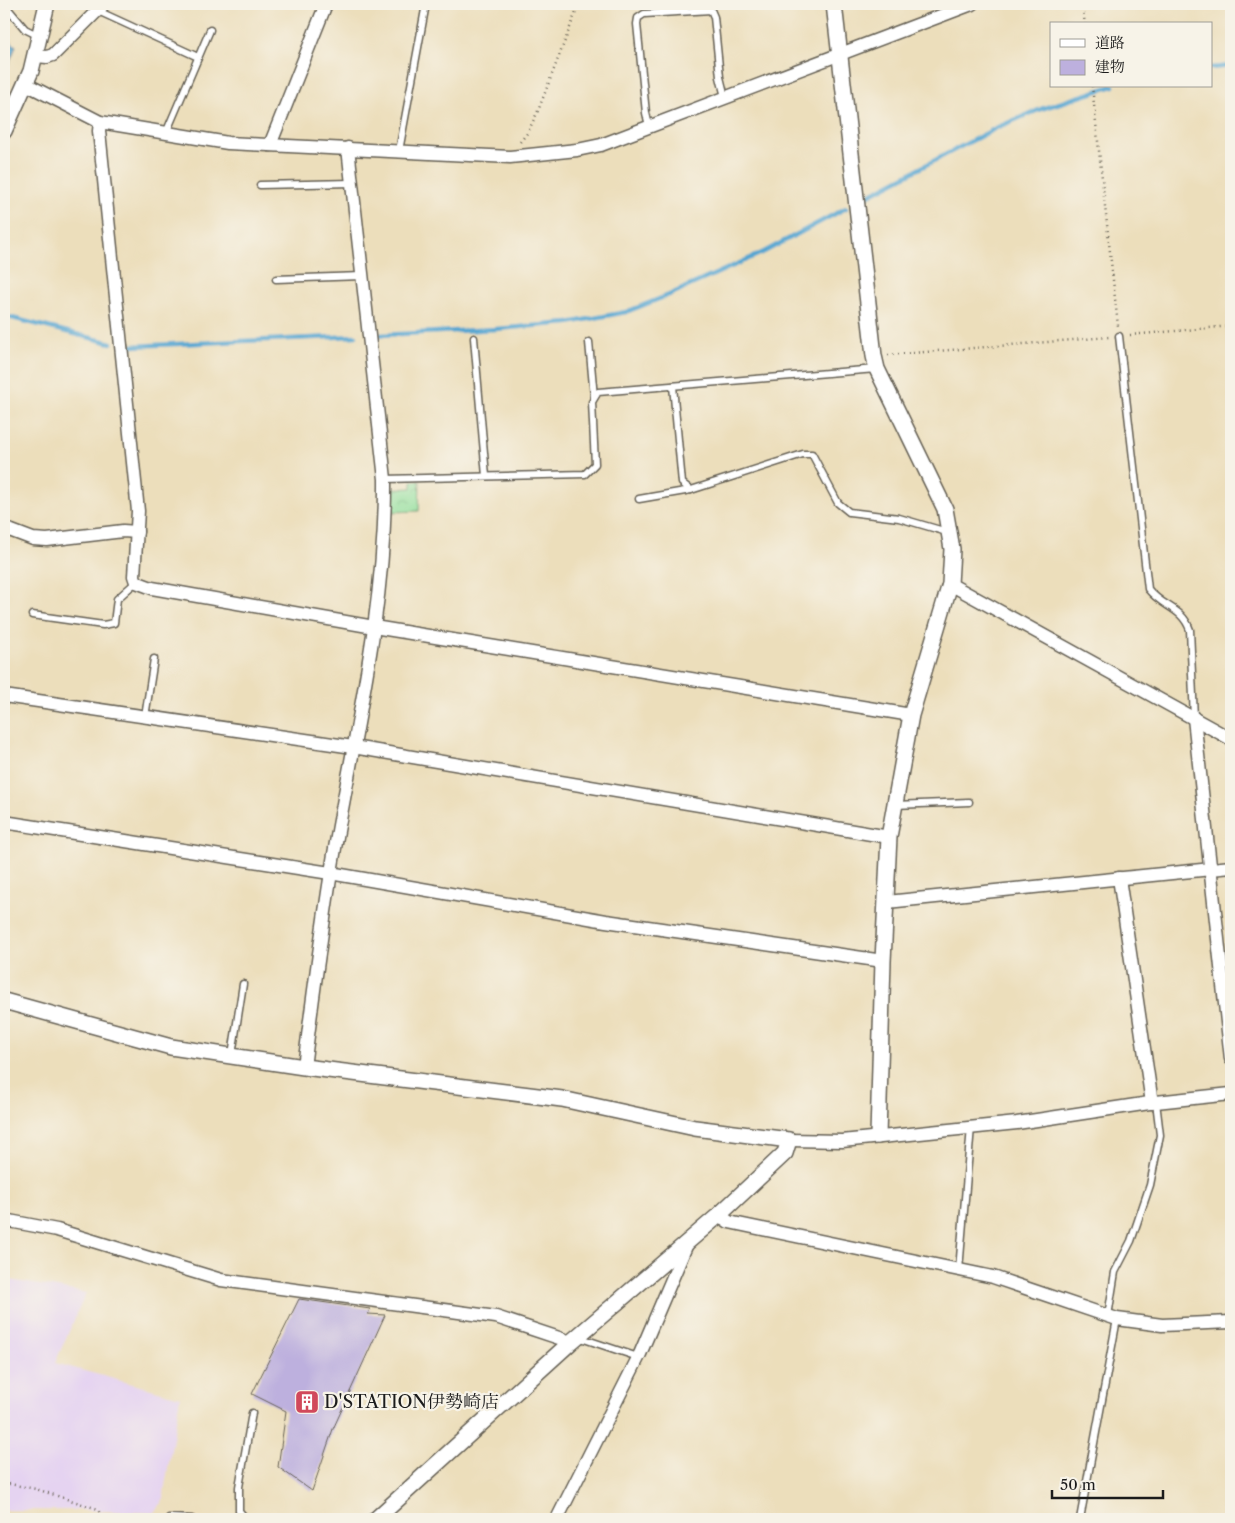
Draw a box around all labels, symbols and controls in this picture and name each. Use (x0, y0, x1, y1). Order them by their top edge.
legend (1050, 22, 1212, 88)
text: 道路 (1095, 33, 1125, 52)
text: 建物 (1095, 57, 1125, 76)
building icon: D'STATION伊勢崎店 (294, 1389, 320, 1415)
place label: D'STATION伊勢崎店 (324, 1391, 499, 1413)
scale bar (1052, 1468, 1164, 1500)
text: 50 m (1060, 1475, 1096, 1494)

